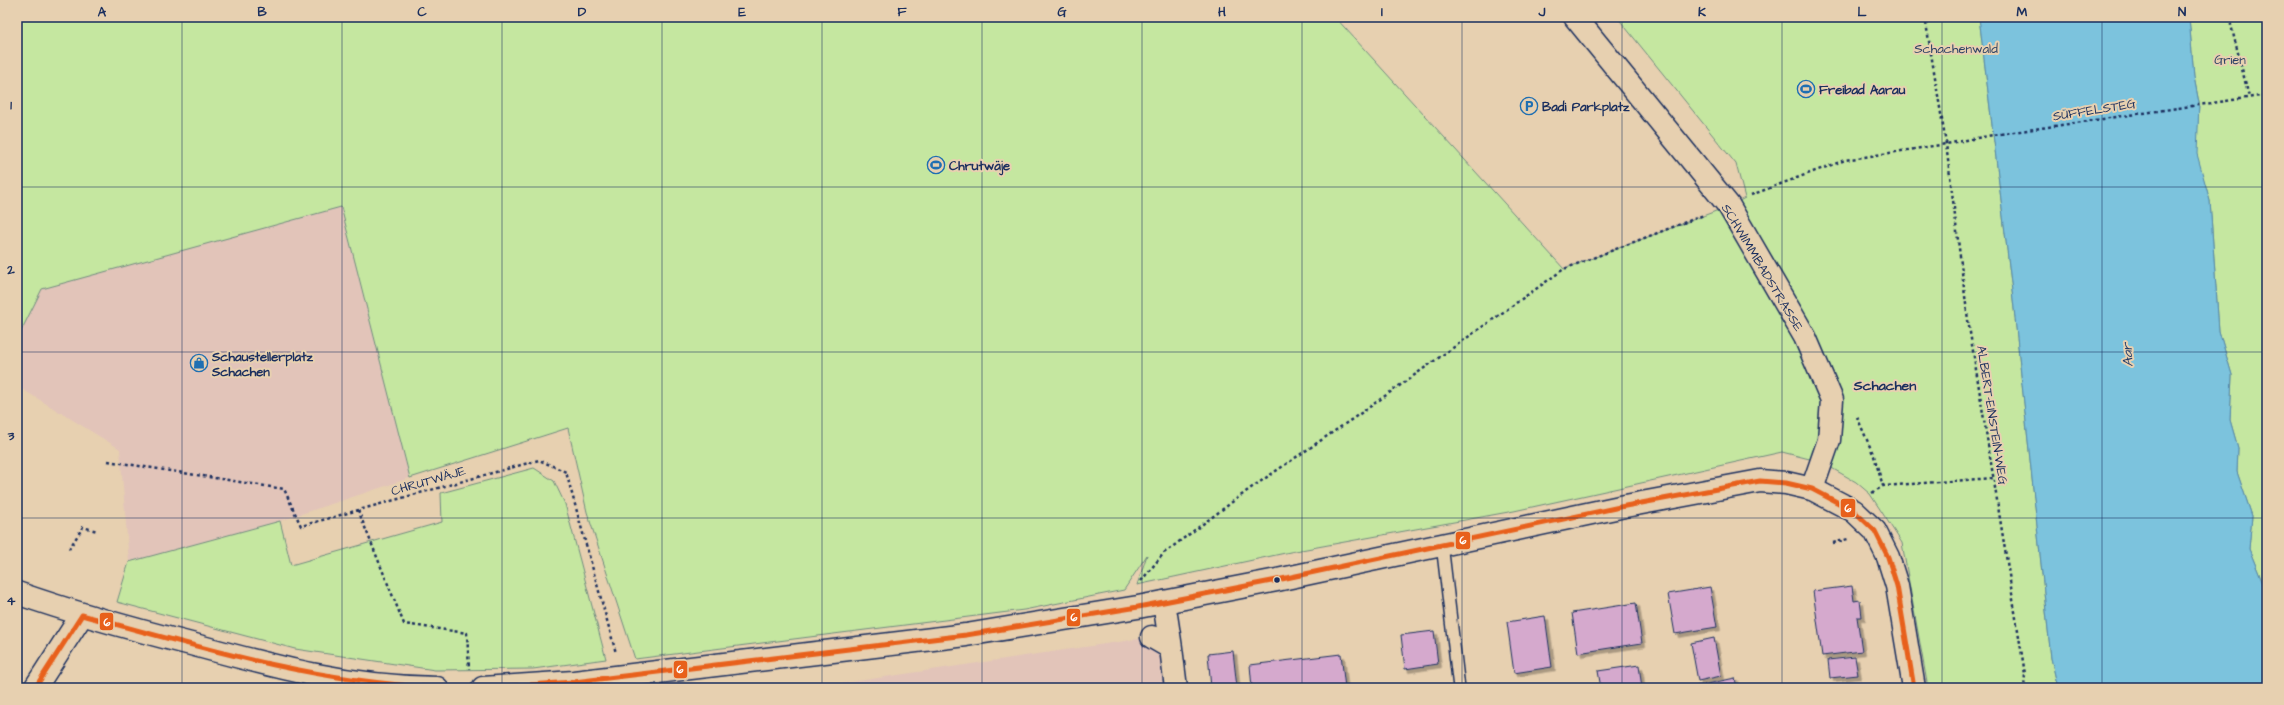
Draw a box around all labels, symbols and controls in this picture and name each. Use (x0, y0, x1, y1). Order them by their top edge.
text: A (98, 3, 107, 21)
text: B (257, 3, 267, 21)
text: C (417, 3, 427, 21)
text: D (578, 3, 587, 21)
text: E (738, 3, 746, 21)
text: F (897, 3, 907, 21)
text: G (1057, 3, 1067, 21)
text: H (1218, 3, 1226, 21)
text: I (1381, 3, 1383, 21)
text: J (1538, 3, 1546, 21)
text: K (1698, 3, 1706, 21)
text: L (1857, 3, 1867, 21)
text: M (2017, 3, 2028, 21)
text: N (2178, 3, 2186, 21)
park label: Schachenwald (1914, 40, 1998, 58)
park label: Grien (2214, 51, 2246, 69)
sports icon: Freibad Aarau (1796, 79, 1816, 99)
place label: Freibad Aarau (1819, 81, 1906, 99)
street label: SÜFFELSTEG (2052, 95, 2137, 125)
text: 1 (10, 96, 12, 114)
parking icon: Badi Parkplatz (1519, 96, 1539, 116)
place label: Badi Parkplatz (1542, 98, 1630, 117)
sports icon: Chrutwäje (926, 155, 946, 175)
place label: Chrutwäje (949, 157, 1010, 176)
street label: SCHWIMMBADSTRASSE (1717, 200, 1808, 335)
text: 2 (6, 261, 15, 279)
water label: Aar (2117, 341, 2139, 368)
street label: ALBERT-EINSTEIN-WEG (1972, 344, 2012, 486)
place label: Schaustellerplatz Schachen (211, 348, 313, 381)
shop icon: Schaustellerplatz Schachen (189, 353, 209, 373)
district label: Schachen (1853, 376, 1916, 396)
text: 3 (7, 427, 15, 445)
street label: CHRUTWÄJE (389, 462, 468, 500)
line badge: 6 (1840, 498, 1856, 518)
text: 6 (1845, 501, 1852, 516)
line badge: 6 (1455, 531, 1471, 550)
text: 6 (1460, 533, 1467, 548)
unlabelled marker (1272, 575, 1282, 585)
text: 4 (7, 592, 16, 610)
line badge: 6 (1066, 608, 1081, 627)
text: 6 (1071, 610, 1078, 625)
line badge: 6 (99, 612, 114, 631)
text: 6 (104, 615, 111, 630)
line badge: 6 (673, 660, 688, 679)
text: 6 (677, 662, 684, 677)

